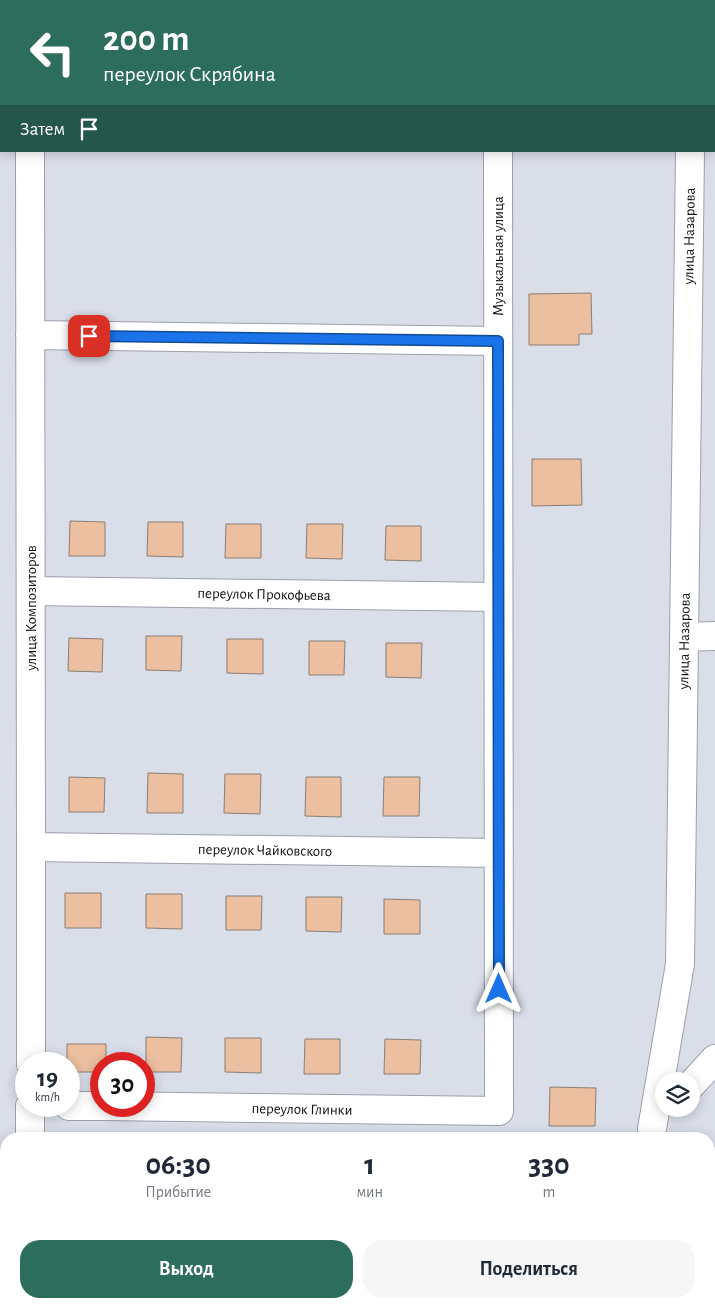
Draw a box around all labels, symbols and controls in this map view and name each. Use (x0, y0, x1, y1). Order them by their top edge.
icon: left (20, 20, 85, 85)
text: 200 m (103, 22, 190, 57)
text: переулок Скрябина (103, 63, 276, 85)
icon: arrive (75, 115, 103, 143)
text: Затем (20, 120, 65, 139)
street label: улица Назарова (681, 187, 698, 286)
street label: Музыкальная улица (491, 196, 506, 316)
pin (68, 315, 110, 357)
icon: arrive (75, 322, 103, 350)
street label: улица Композиторов (24, 545, 39, 672)
street label: переулок Прокофьева (197, 586, 331, 603)
street label: улица Назарова (676, 592, 693, 691)
street label: переулок Чайковского (198, 842, 332, 859)
position arrow (472, 962, 524, 1014)
speed limit sign: 30 (90, 1052, 155, 1117)
text: 19 (37, 1066, 58, 1091)
map controls (655, 1072, 700, 1117)
button: layers (655, 1072, 700, 1117)
text: km/h (35, 1091, 60, 1103)
street label: переулок Глинки (251, 1101, 353, 1118)
text: 06:30 (145, 1150, 211, 1180)
text: 1 (364, 1150, 375, 1180)
text: 330 (528, 1150, 570, 1180)
text: Прибытие (145, 1184, 211, 1200)
text: мин (356, 1184, 383, 1200)
text: m (543, 1184, 555, 1200)
button: Выход (20, 1240, 353, 1298)
button: Поделиться (363, 1240, 695, 1298)

